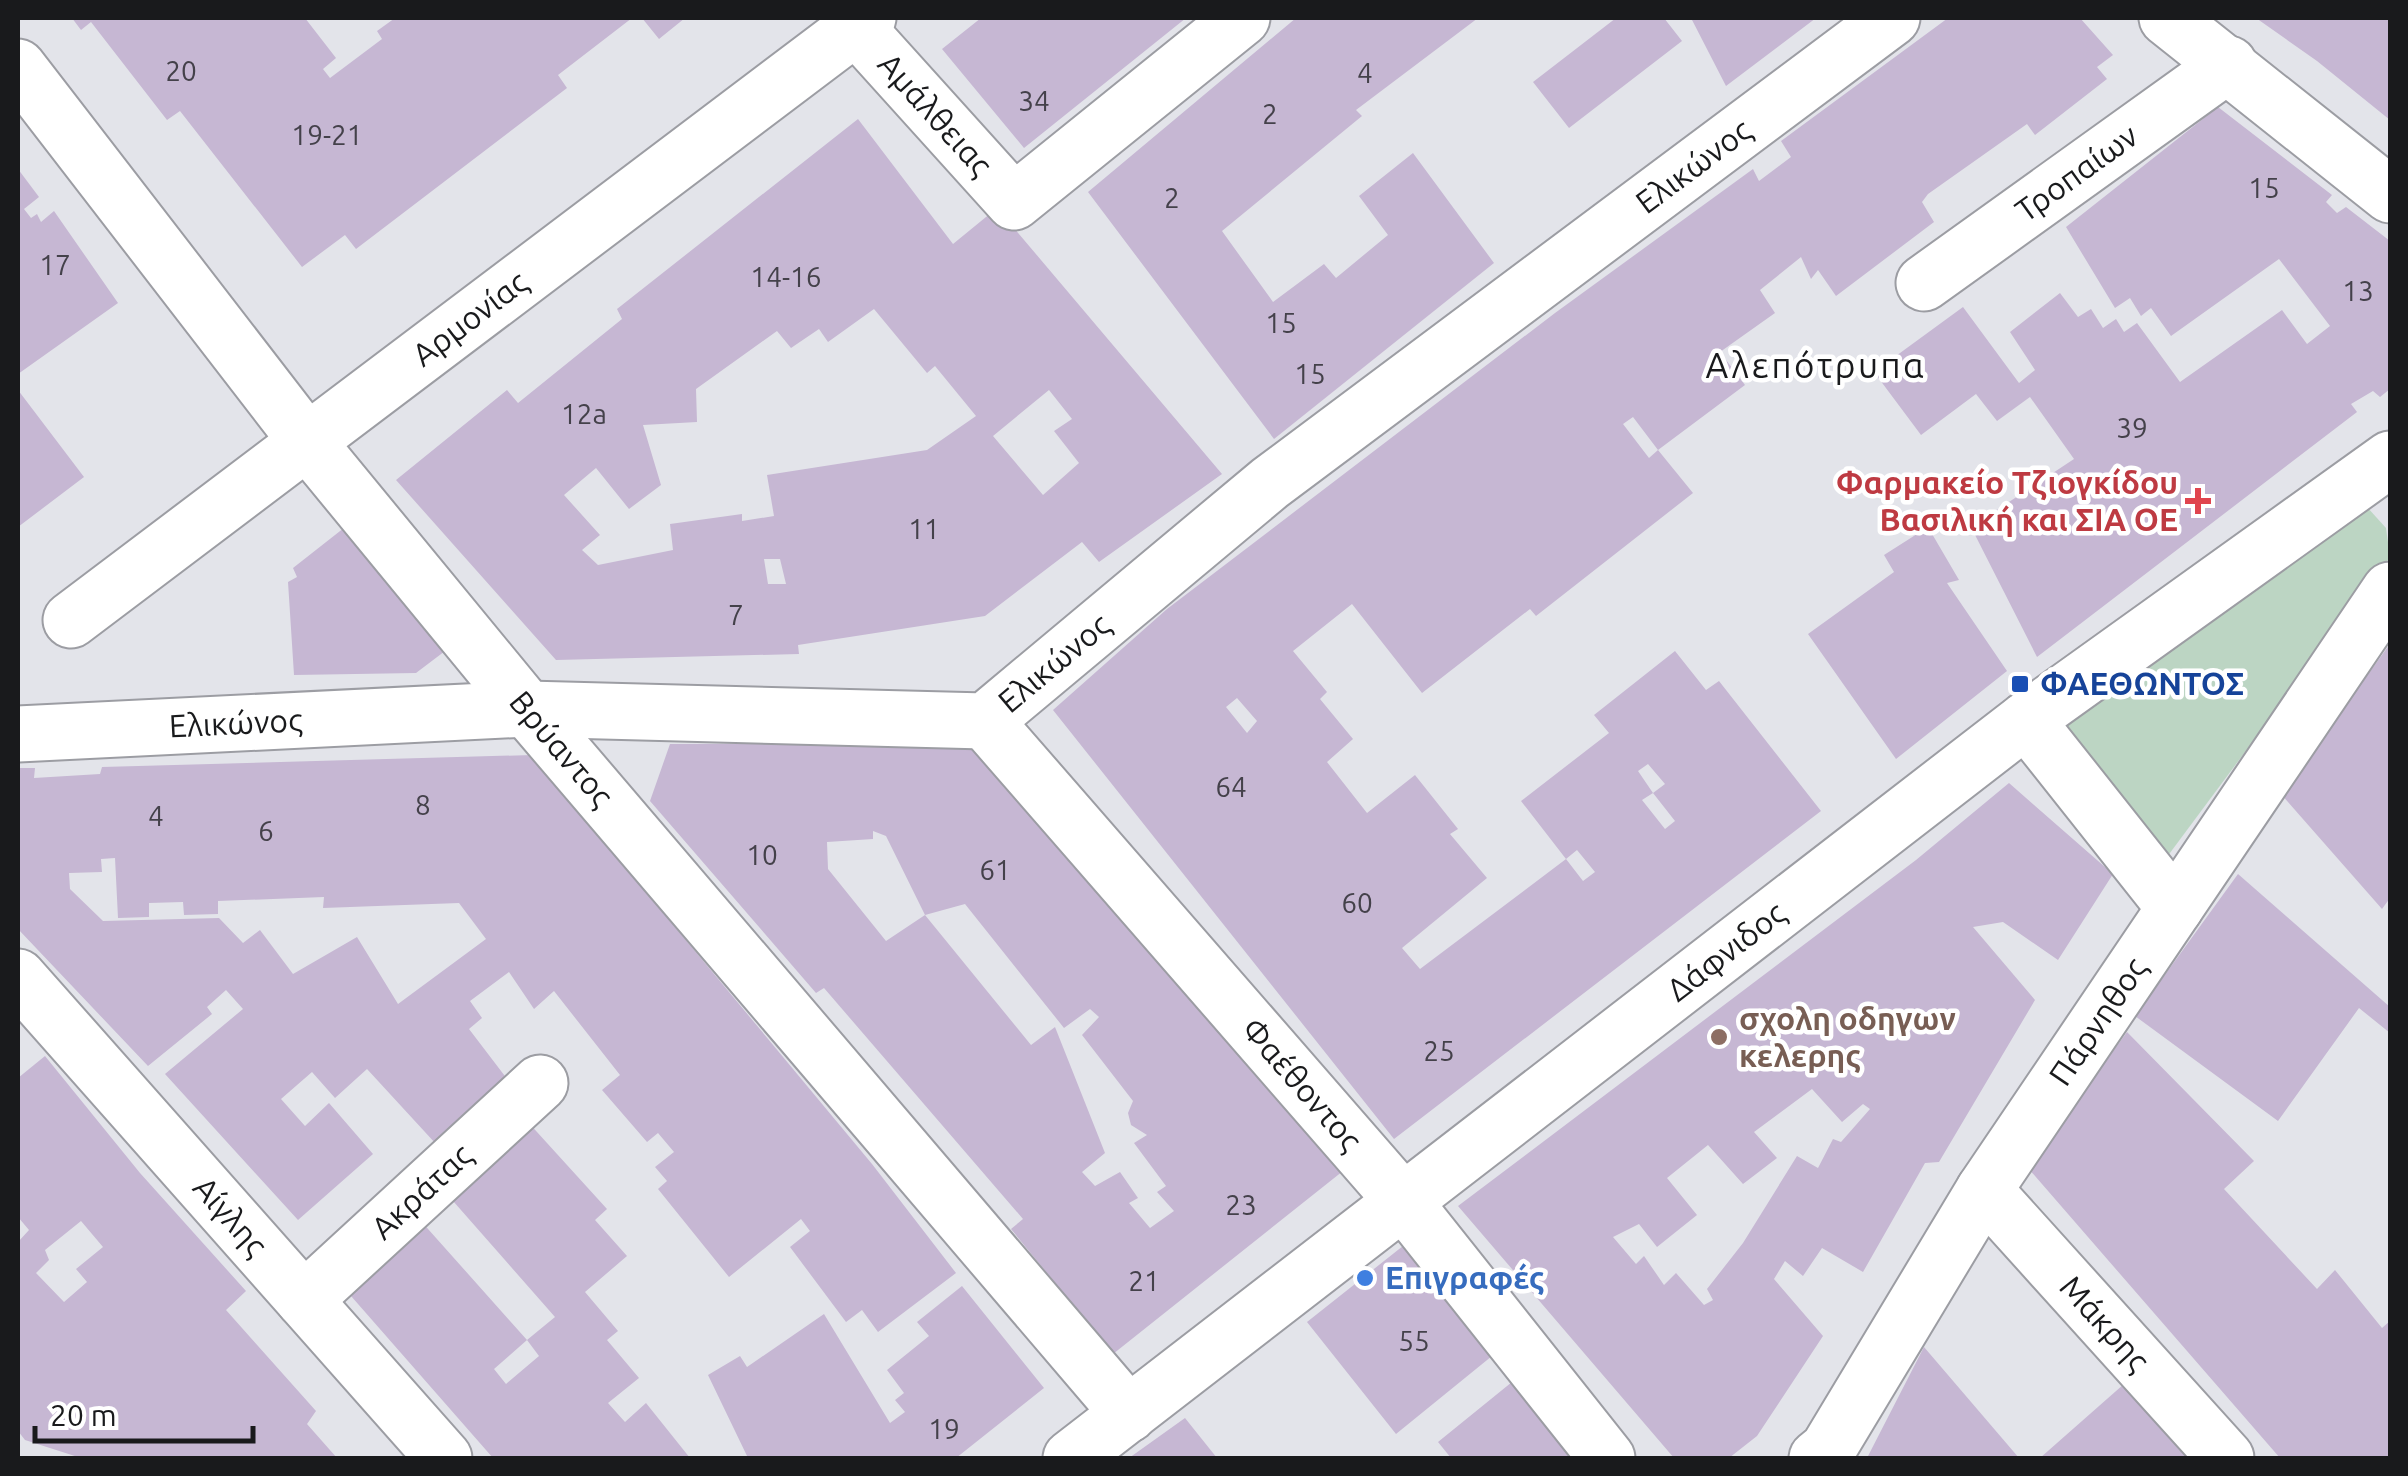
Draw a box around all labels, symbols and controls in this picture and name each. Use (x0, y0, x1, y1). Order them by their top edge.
street label: Αμάλθειας (872, 46, 1000, 183)
house number: 20 (165, 55, 197, 86)
house number: 4 (1357, 57, 1373, 88)
house number: 34 (1018, 85, 1050, 116)
house number: 2 (1262, 98, 1278, 129)
street label: Ελικώνος (1629, 111, 1758, 220)
street label: Τροπαίων (2008, 117, 2144, 228)
house number: 19-21 (291, 119, 363, 150)
house number: 15 (2248, 172, 2280, 203)
house number: 2 (1164, 182, 1180, 213)
house number: 17 (39, 249, 71, 280)
house number: 14-16 (750, 261, 822, 292)
street label: Αρμονίας (405, 263, 534, 373)
house number: 13 (2342, 275, 2374, 306)
house number: 15 (1265, 307, 1297, 338)
district label: Αλεπότρυπα (1705, 345, 1927, 385)
house number: 15 (1294, 358, 1326, 389)
house number: 12a (561, 398, 607, 429)
house number: 39 (2116, 412, 2148, 443)
place label: Φαρμακείο Τζιογκίδου Βασιλική και ΣΙΑ ΟΕ (1836, 464, 2178, 537)
marker: Φαρμακείο Τζιογκίδου Βασιλική και ΣΙΑ ΟΕ (2187, 490, 2209, 512)
house number: 11 (908, 513, 940, 544)
house number: 7 (728, 599, 744, 630)
street label: Ελικώνος (991, 606, 1117, 719)
place label: ΦΑΕΘΩΝΤΟΣ (2040, 665, 2244, 701)
marker: ΦΑΕΘΩΝΤΟΣ (2009, 673, 2031, 695)
street label: Βρύαντος (503, 683, 621, 814)
street label: Ελικώνος (168, 701, 303, 744)
house number: 64 (1215, 771, 1247, 802)
house number: 8 (415, 789, 431, 820)
house number: 4 (148, 800, 164, 831)
house number: 6 (258, 815, 274, 846)
house number: 10 (746, 839, 778, 870)
house number: 61 (979, 854, 1011, 885)
house number: 60 (1341, 887, 1373, 918)
street label: Δάφνιδος (1659, 894, 1792, 1008)
street label: Πάρνηθος (2041, 950, 2154, 1092)
place label: σχολη οδηγων κελερης (1739, 1000, 1956, 1074)
street label: Φαέθοντος (1235, 1010, 1370, 1158)
marker: σχολη οδηγων κελερης (1708, 1026, 1730, 1048)
house number: 25 (1423, 1035, 1455, 1066)
street label: Ακράτας (364, 1136, 479, 1246)
street label: Αίγλης (187, 1169, 275, 1263)
house number: 23 (1225, 1189, 1257, 1220)
place label: Επιγραφές (1385, 1259, 1544, 1296)
house number: 21 (1128, 1265, 1160, 1296)
marker: Επιγραφές (1354, 1267, 1376, 1289)
street label: Μάκρης (2053, 1268, 2157, 1378)
house number: 55 (1398, 1325, 1430, 1356)
scale bar (35, 1381, 252, 1443)
text: 20 m (50, 1398, 117, 1432)
house number: 19 (928, 1413, 960, 1444)

